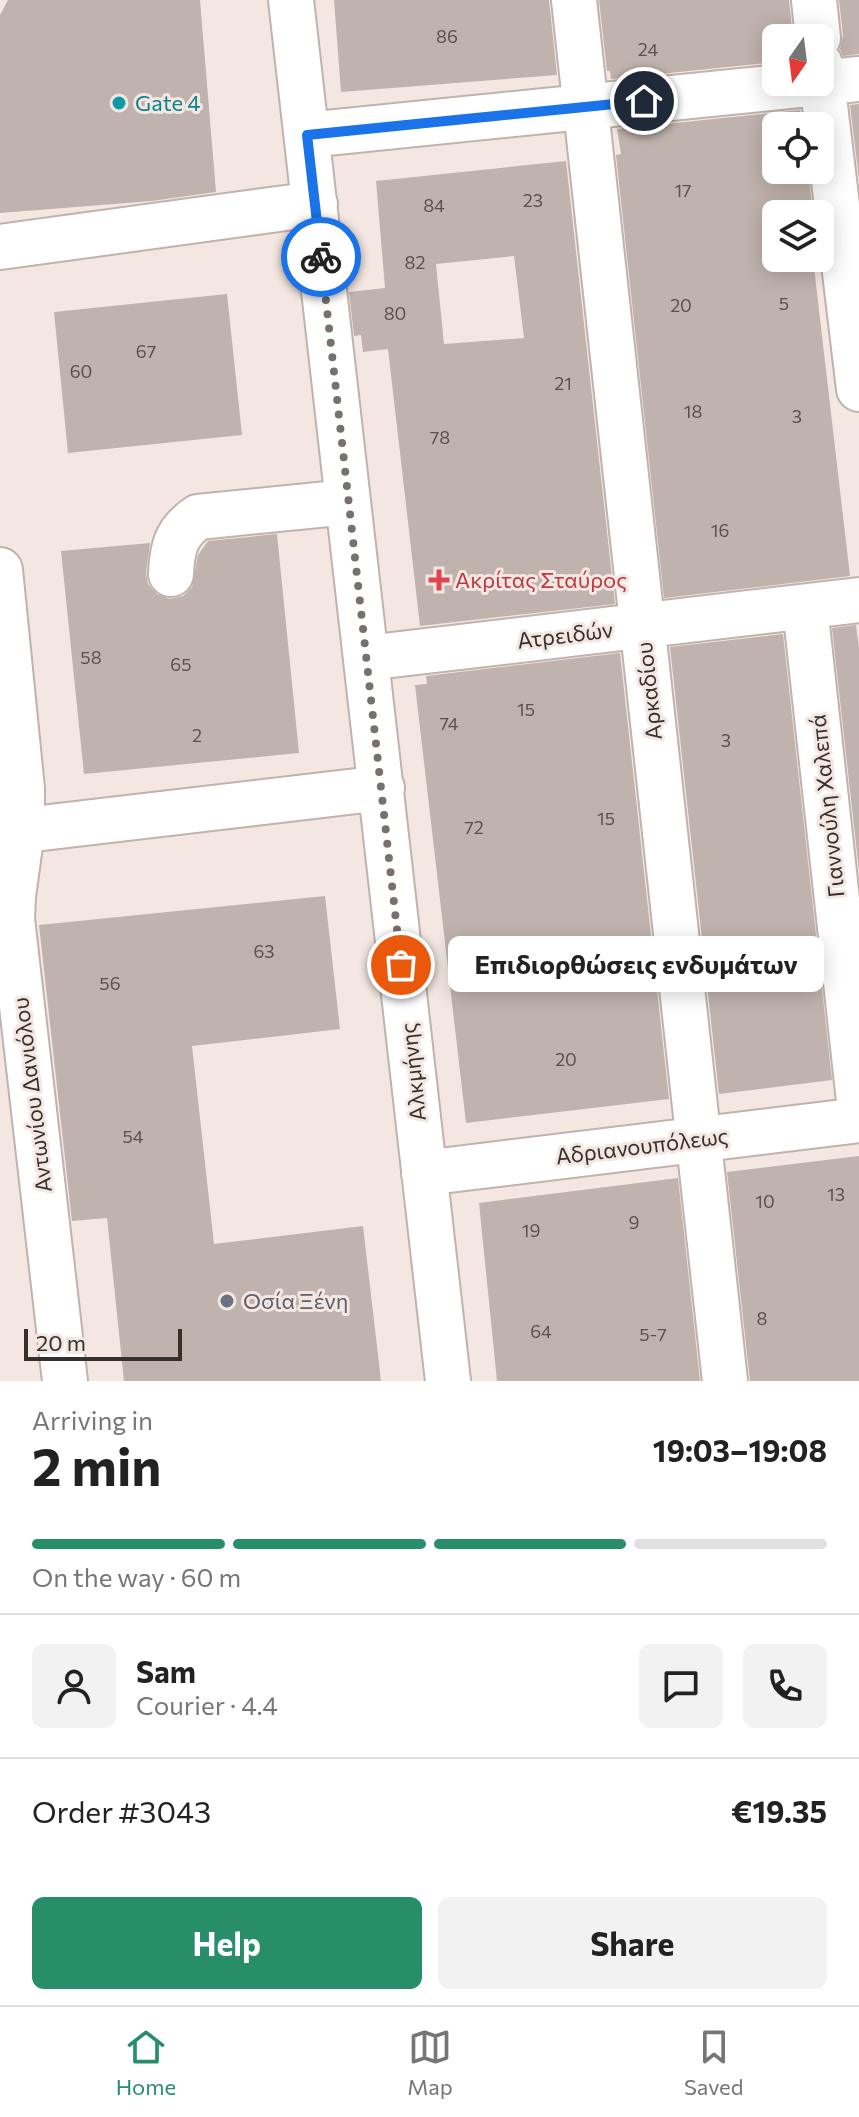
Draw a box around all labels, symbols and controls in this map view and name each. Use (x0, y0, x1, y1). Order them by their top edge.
north arrow (762, 24, 834, 96)
map controls (762, 24, 834, 272)
house number: 86 (436, 25, 458, 47)
house number: 24 (638, 38, 658, 60)
pin (610, 67, 678, 135)
icon: home (622, 79, 666, 123)
place label: Gate 4 (135, 89, 201, 116)
marker: Gate 4 (110, 94, 128, 112)
button: locate (762, 112, 834, 184)
house number: 17 (674, 179, 692, 201)
house number: 23 (523, 189, 543, 211)
house number: 84 (423, 194, 445, 216)
button: layers (762, 200, 834, 272)
courier (281, 217, 361, 297)
icon: bike (299, 235, 343, 279)
house number: 82 (405, 251, 425, 273)
house number: 5 (779, 292, 789, 314)
house number: 20 (670, 294, 692, 316)
house number: 80 (384, 302, 406, 324)
house number: 67 (136, 340, 156, 362)
house number: 60 (70, 360, 92, 382)
house number: 21 (554, 372, 572, 394)
house number: 18 (684, 400, 702, 422)
house number: 3 (792, 405, 802, 427)
house number: 78 (430, 426, 450, 448)
house number: 16 (711, 519, 729, 541)
place label: Ακρίτας Σταύρος (455, 566, 627, 593)
marker: Ακρίτας Σταύρος (430, 571, 448, 589)
street label: Ατρειδών (516, 615, 614, 654)
street label: Αρκαδίου (630, 641, 667, 741)
house number: 58 (80, 646, 102, 668)
house number: 65 (170, 653, 192, 675)
house number: 15 (517, 698, 535, 720)
house number: 74 (439, 712, 459, 734)
street label: Γιαννούλη Χαλεπά (803, 713, 850, 899)
house number: 2 (192, 724, 202, 746)
house number: 3 (721, 729, 731, 751)
house number: 15 (597, 807, 615, 829)
house number: 72 (464, 816, 484, 838)
pin (367, 931, 435, 999)
callout: Επιδιορθώσεις ενδυμάτων (449, 937, 825, 993)
house number: 63 (253, 940, 275, 962)
icon: bag (379, 943, 423, 987)
text: Επιδιορθώσεις ενδυμάτων (475, 948, 797, 979)
house number: 56 (99, 972, 121, 994)
street label: Αντωνίου Δανιόλου (6, 996, 57, 1194)
street label: Αλκμήνης (394, 1022, 431, 1122)
house number: 20 (555, 1048, 577, 1070)
street label: Αδριανουπόλεως (554, 1122, 730, 1169)
house number: 54 (122, 1125, 144, 1147)
house number: 13 (827, 1183, 845, 1205)
house number: 10 (755, 1190, 775, 1212)
house number: 9 (629, 1211, 639, 1233)
house number: 19 (522, 1219, 540, 1241)
place label: Οσία Ξένη (243, 1287, 348, 1314)
marker: Οσία Ξένη (218, 1292, 236, 1310)
house number: 8 (757, 1307, 768, 1329)
house number: 64 (530, 1320, 552, 1342)
house number: 5-7 (639, 1323, 667, 1345)
scale bar (24, 1325, 182, 1361)
text: 20 m (36, 1329, 86, 1356)
text: Arriving in (32, 1404, 153, 1435)
text: 19:03–19:08 (653, 1431, 827, 1468)
text: 2 min (32, 1433, 161, 1497)
text: On the way · 60 m (32, 1561, 241, 1592)
button: person (32, 1644, 116, 1728)
button: chat (639, 1644, 723, 1728)
button: phone (743, 1644, 827, 1728)
text: Sam (136, 1652, 196, 1689)
text: Courier · 4.4 (136, 1689, 278, 1720)
text: Order #3043 (32, 1792, 211, 1829)
text: €19.35 (731, 1792, 827, 1829)
button: Help (32, 1897, 422, 1989)
button: Share (438, 1897, 827, 1989)
tab: Home (116, 2025, 176, 2100)
tab: Map (407, 2025, 453, 2100)
tab: Saved (684, 2025, 743, 2100)

